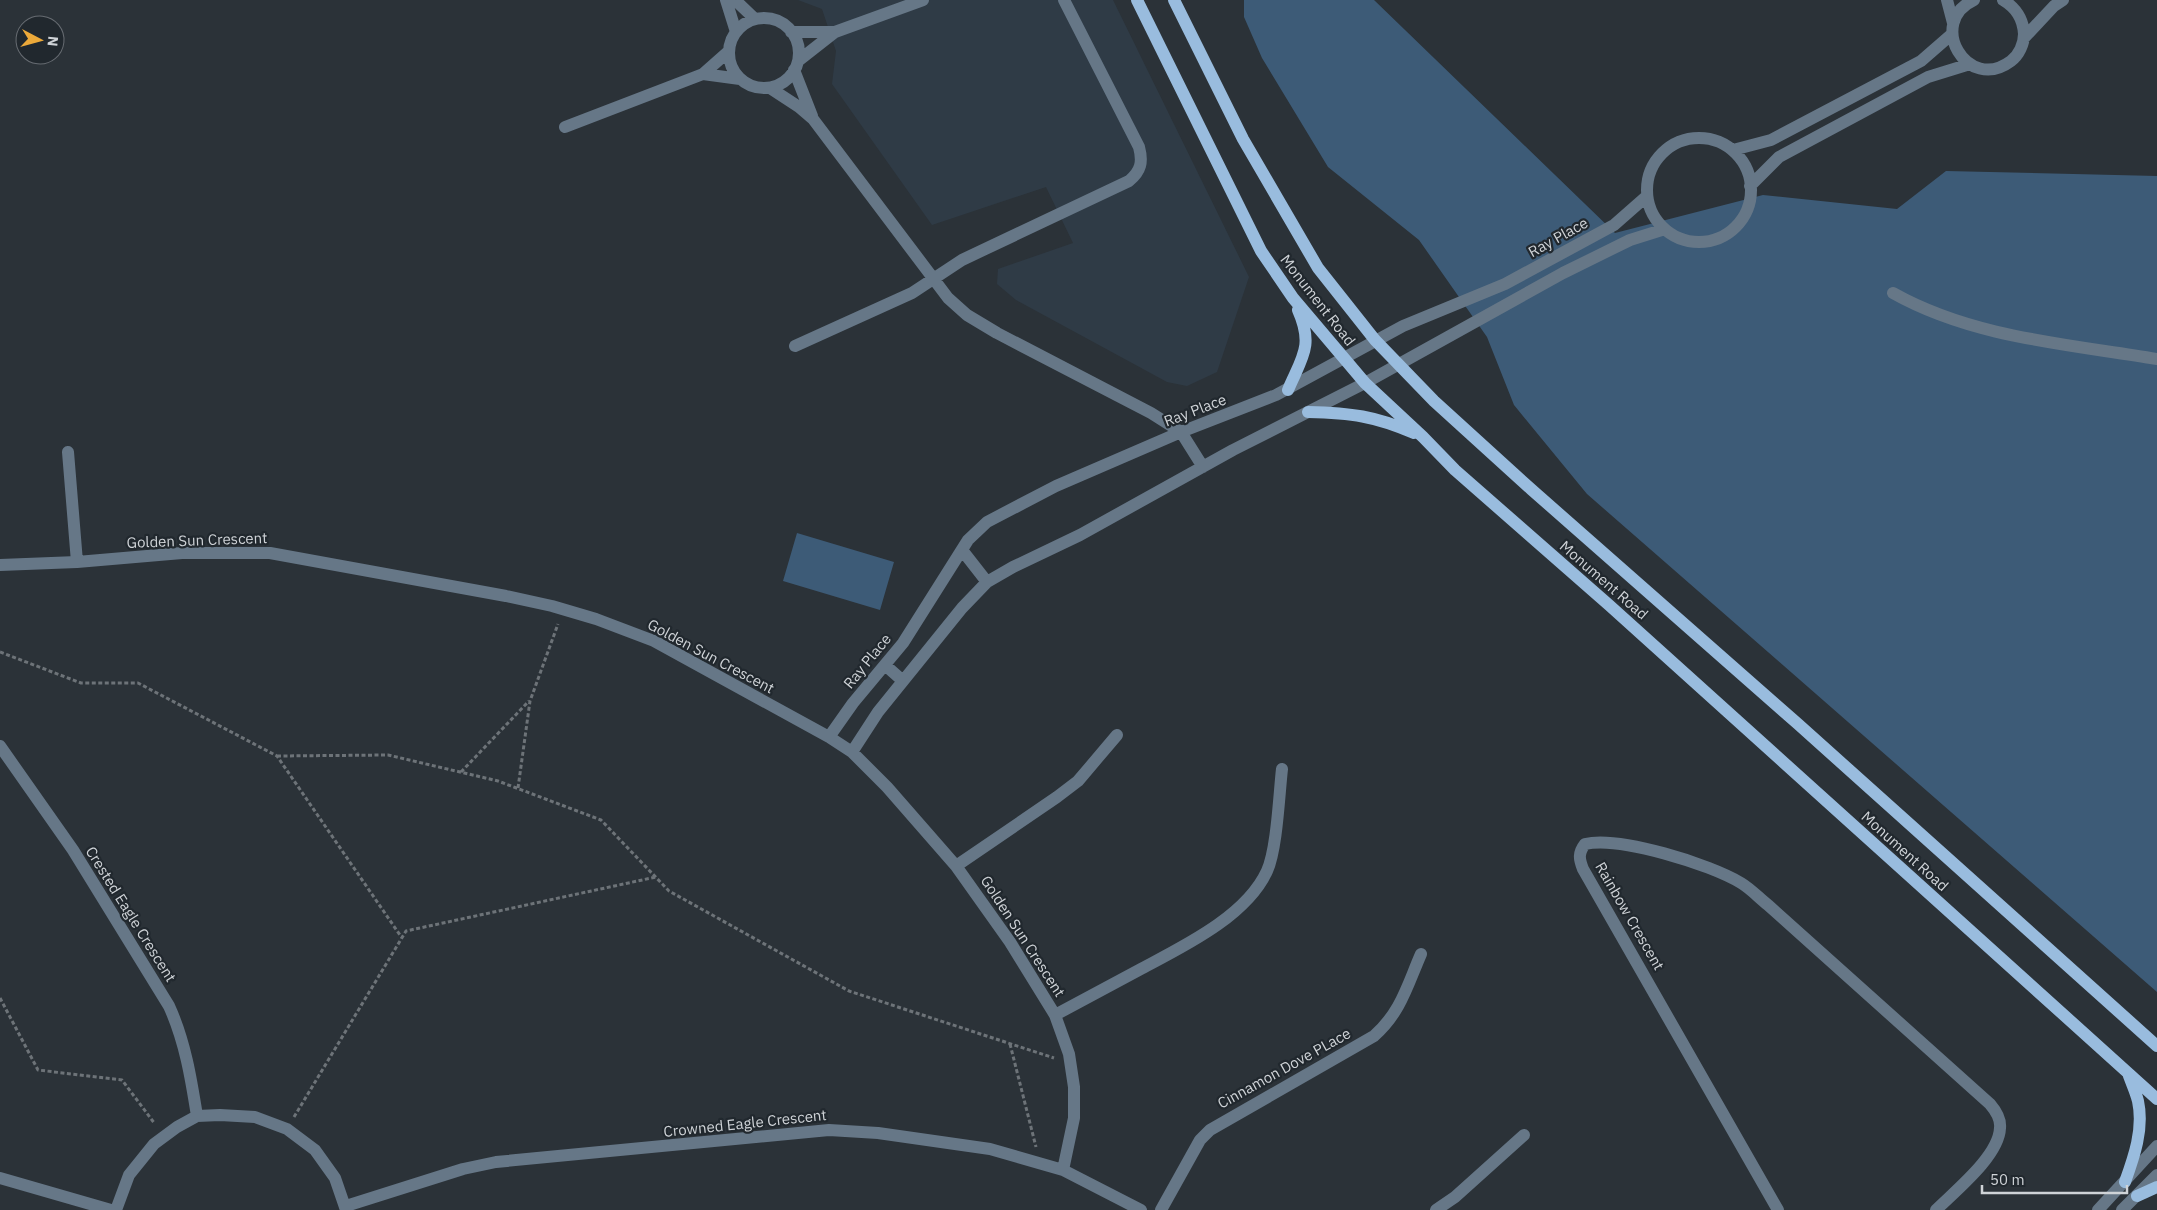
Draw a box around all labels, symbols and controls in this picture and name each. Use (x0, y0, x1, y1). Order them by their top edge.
north arrow (15, 15, 65, 65)
text: N (43, 35, 62, 47)
street label: Ray Place (1525, 213, 1591, 261)
street label: Monument Road (1276, 251, 1360, 349)
street label: Ray Place (1161, 389, 1229, 431)
street label: Golden Sun Crescent (126, 528, 268, 552)
street label: Monument Road (1556, 536, 1652, 624)
street label: Golden Sun Crescent (644, 615, 778, 697)
street label: Ray Place (839, 630, 895, 692)
street label: Monument Road (1857, 807, 1953, 895)
street label: Crested Eagle Crescent (82, 843, 180, 985)
street label: Rainbow Crescent (1591, 859, 1669, 973)
street label: Golden Sun Crescent (977, 872, 1069, 1000)
street label: Cinnamon Dove PLace (1214, 1023, 1354, 1113)
street label: Crowned Eagle Crescent (663, 1105, 827, 1141)
scale bar (1982, 1162, 2127, 1194)
text: 50 m (1990, 1170, 2025, 1189)

